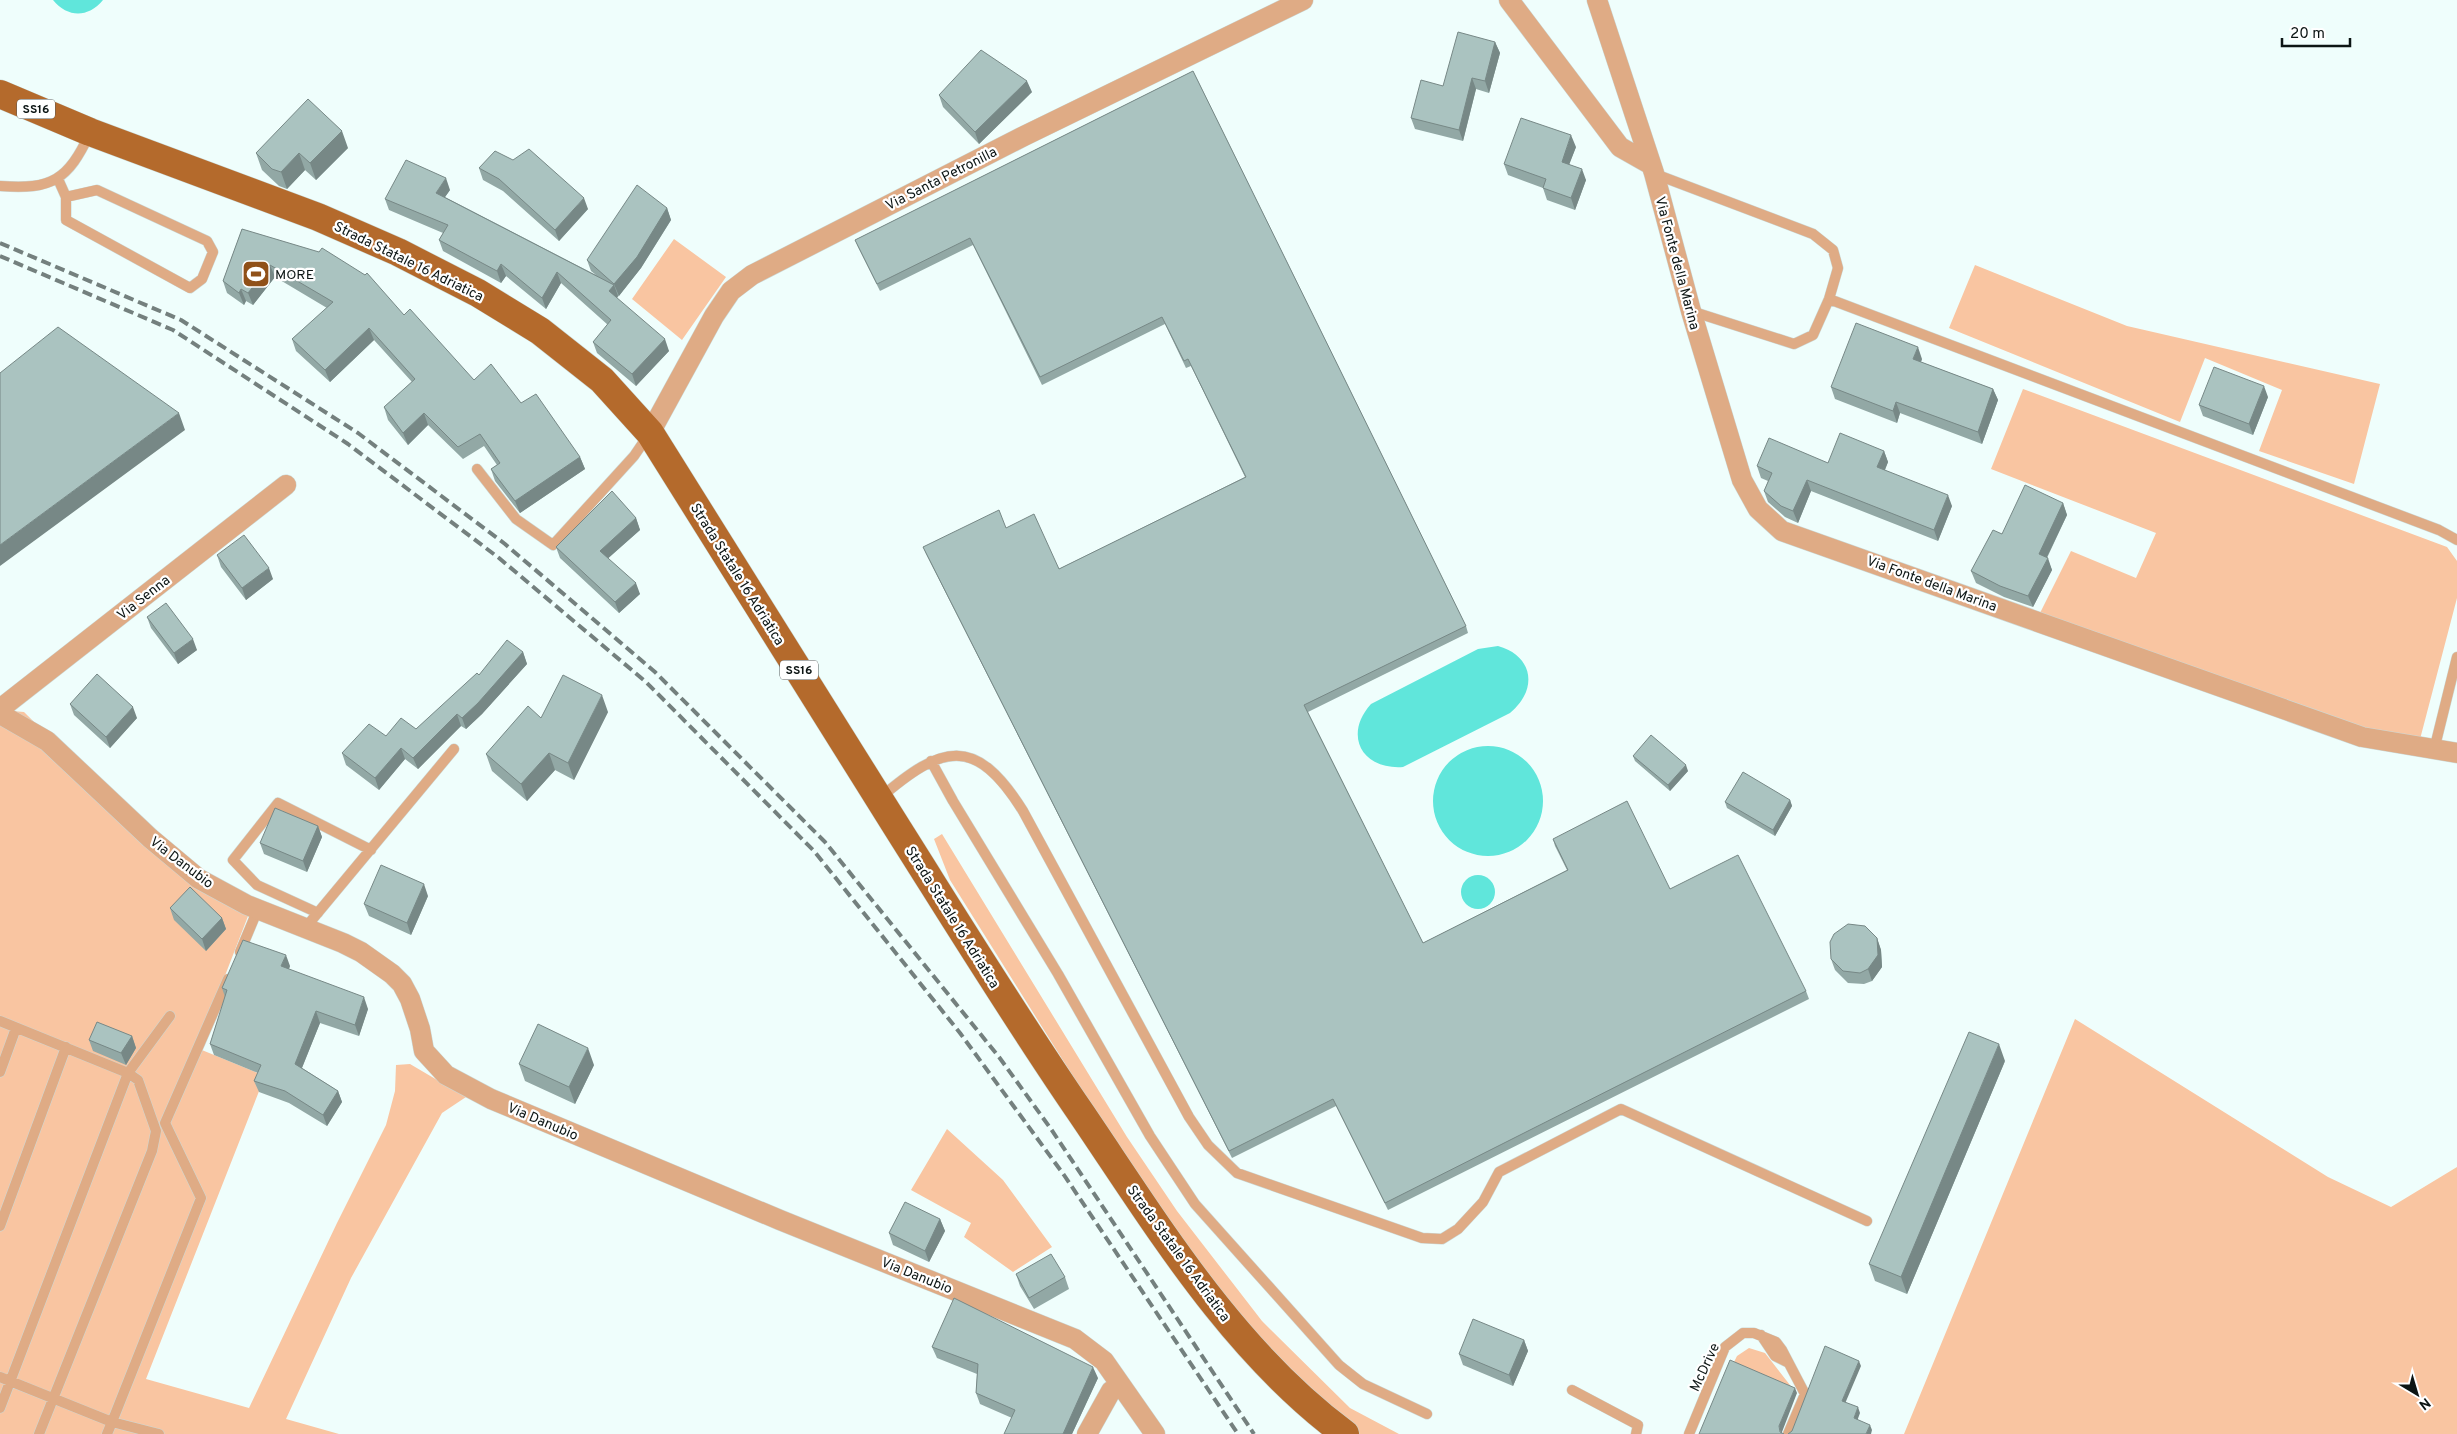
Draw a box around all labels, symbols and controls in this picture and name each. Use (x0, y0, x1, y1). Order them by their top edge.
scale bar (2282, 15, 2350, 47)
text: 20 m (2290, 25, 2325, 44)
road number: SS16 (17, 100, 55, 118)
street label: Via Santa Petronilla (883, 144, 1000, 215)
street label: Via Fonte della Marina (1651, 195, 1703, 332)
street label: Strada Statale 16 Adriatica (331, 219, 486, 306)
sports icon: MORE (241, 259, 271, 289)
place label: MORE (275, 267, 314, 284)
street label: Strada Statale 16 Adriatica (686, 501, 787, 649)
street label: Via Fonte della Marina (1864, 553, 1999, 616)
street label: Via Senna (114, 572, 174, 624)
road number: SS16 (780, 660, 818, 680)
street label: Via Danubio (146, 834, 216, 893)
street label: Strada Statale 16 Adriatica (901, 844, 1002, 992)
street label: Via Danubio (504, 1100, 581, 1145)
street label: Strada Statale 16 Adriatica (1123, 1182, 1233, 1325)
street label: Via Danubio (878, 1254, 955, 1298)
street label: McDrive (1687, 1341, 1724, 1395)
north arrow (2392, 1369, 2442, 1419)
text: N (2415, 1393, 2433, 1413)

